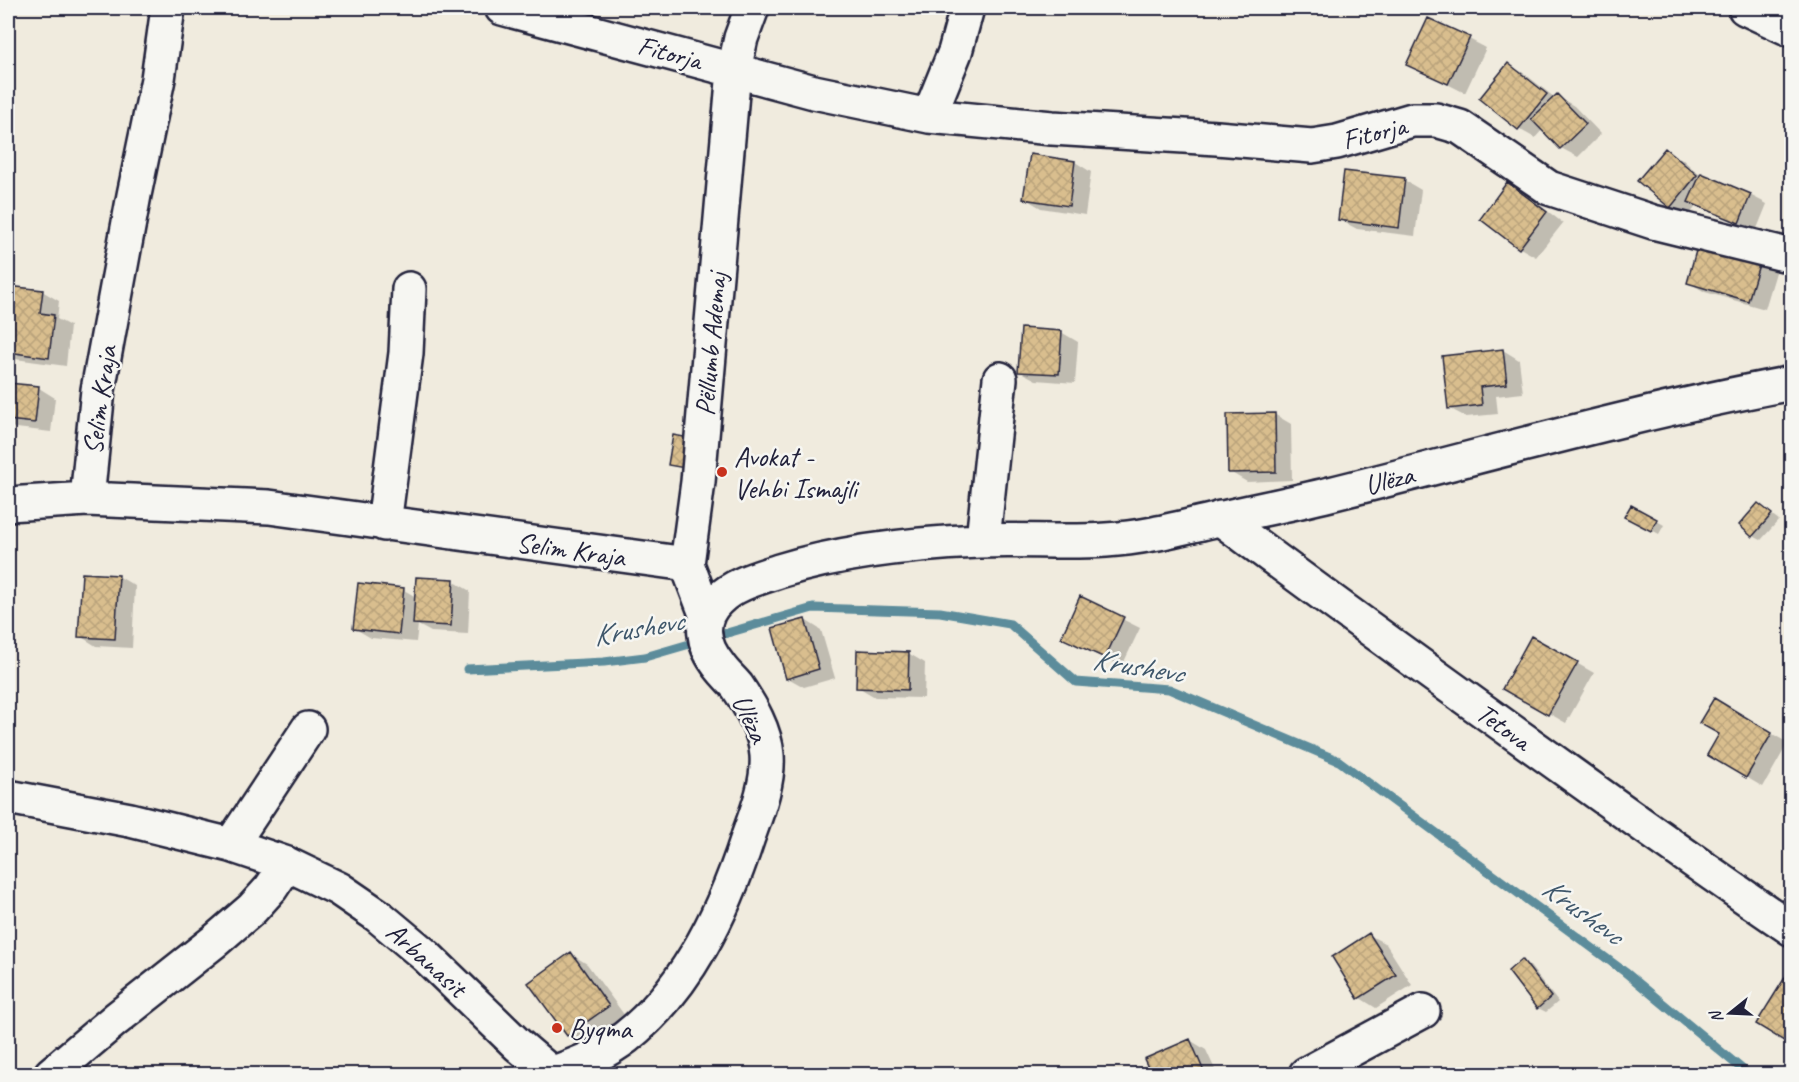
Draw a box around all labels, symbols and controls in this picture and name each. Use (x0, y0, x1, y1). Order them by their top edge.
street label: Fitorja (634, 27, 708, 78)
street label: Fitorja (1339, 107, 1412, 157)
street label: Pëllumb Ademaj (687, 268, 734, 417)
street label: Selim Kraja (75, 342, 125, 457)
place label: Avokat - Vehbi Ismajli (734, 439, 861, 506)
street label: Ulëza (1361, 456, 1419, 502)
marker: Avokat - Vehbi Ismajli (715, 465, 729, 479)
street label: Selim Kraja (514, 525, 629, 575)
water label: Krushevc (590, 601, 689, 655)
water label: Krushevc (1090, 640, 1189, 692)
street label: Ulëza (724, 689, 778, 750)
street label: Tetova (1469, 695, 1540, 759)
water label: Krushevc (1535, 869, 1634, 955)
street label: Arbanasit (379, 914, 476, 1006)
north arrow (1700, 983, 1760, 1043)
text: N (1705, 1007, 1728, 1025)
place label: Byqma (569, 1011, 633, 1046)
marker: Byqma (550, 1021, 564, 1035)

